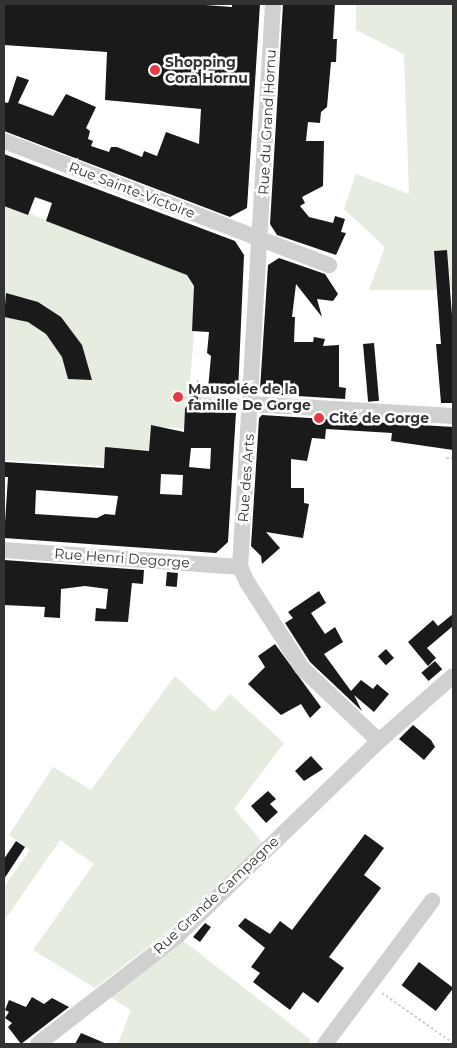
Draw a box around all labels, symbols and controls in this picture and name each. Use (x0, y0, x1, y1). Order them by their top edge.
street label: Rue du Grand Hornu (255, 49, 279, 195)
place label: Shopping Cora Hornu (165, 54, 248, 86)
marker: Shopping Cora Hornu (149, 64, 161, 76)
street label: Rue Sainte-Victoire (66, 158, 198, 222)
place label: Mausolée de la famille De Gorge (188, 381, 311, 414)
marker: Mausolée de la famille De Gorge (172, 391, 184, 403)
place label: Cité de Gorge (329, 410, 429, 426)
marker: Cité de Gorge (313, 412, 325, 424)
street label: Rue des Arts (235, 433, 257, 523)
street label: Rue Henri Degorge (54, 545, 190, 571)
street label: Rue Grande Campagne (150, 833, 282, 957)

